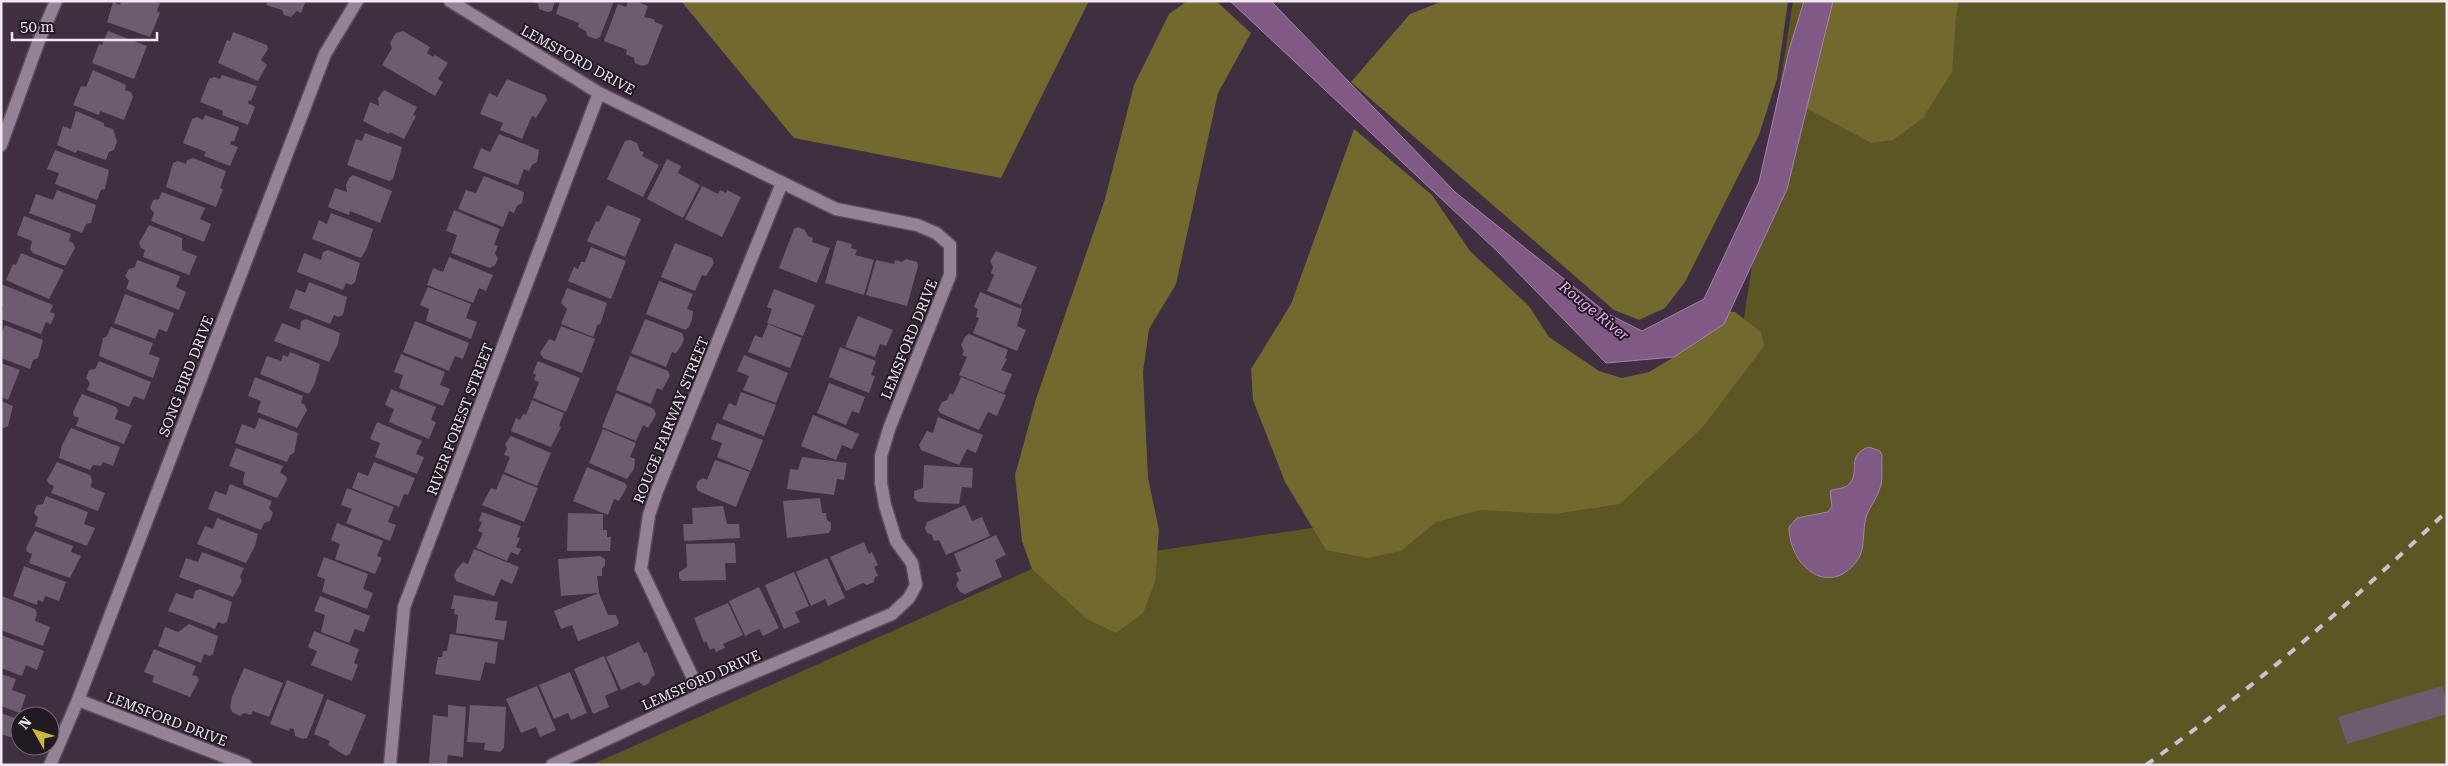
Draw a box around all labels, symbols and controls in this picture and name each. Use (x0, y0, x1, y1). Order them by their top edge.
scale bar (12, 10, 158, 42)
text: 50 m (20, 18, 55, 36)
street label: LEMSFORD DRIVE (518, 22, 638, 98)
street label: LEMSFORD DRIVE (878, 277, 940, 401)
water label: Rouge River (1555, 277, 1633, 345)
street label: SONG BIRD DRIVE (155, 313, 217, 439)
street label: ROUGE FAIRWAY STREET (630, 334, 712, 506)
street label: RIVER FOREST STREET (424, 341, 496, 497)
street label: LEMSFORD DRIVE (639, 647, 763, 713)
street label: LEMSFORD DRIVE (104, 689, 230, 749)
north arrow (10, 706, 60, 756)
text: N (15, 713, 35, 732)

